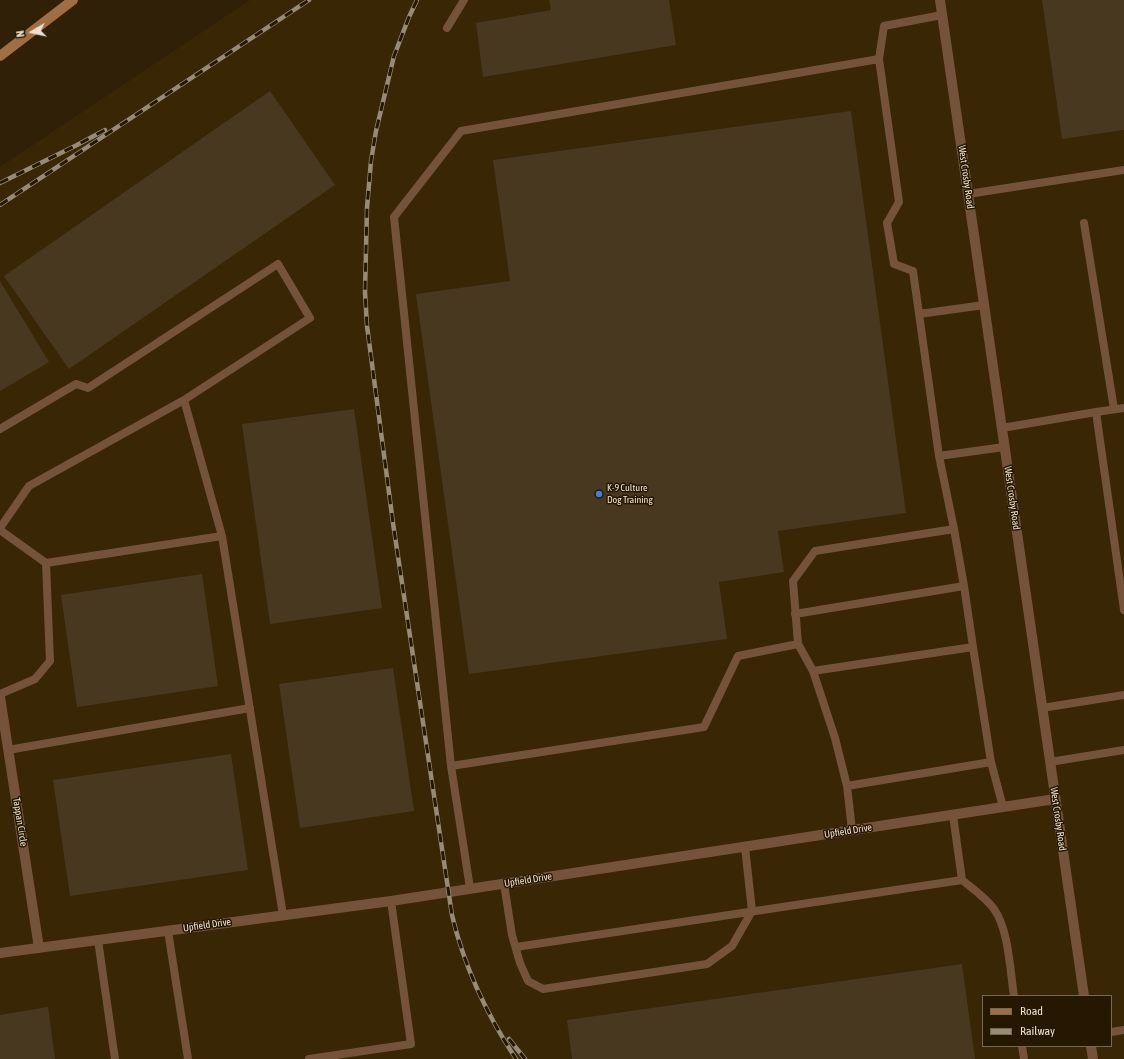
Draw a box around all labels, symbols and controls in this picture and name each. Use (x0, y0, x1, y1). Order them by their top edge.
north arrow (12, 12, 52, 52)
text: N (14, 30, 27, 38)
street label: West Crosby Road (956, 144, 976, 210)
street label: West Crosby Road (1002, 465, 1022, 531)
place label: K-9 Culture Dog Training (607, 482, 653, 506)
marker: K-9 Culture Dog Training (594, 489, 604, 499)
street label: West Crosby Road (1048, 786, 1068, 852)
street label: Tappan Circle (10, 797, 30, 847)
street label: Upfield Drive (823, 821, 873, 841)
street label: Upfield Drive (503, 870, 553, 890)
street label: Upfield Drive (182, 916, 232, 934)
legend (982, 995, 1112, 1047)
text: Road (1020, 1004, 1043, 1018)
text: Railway (1020, 1024, 1055, 1038)

